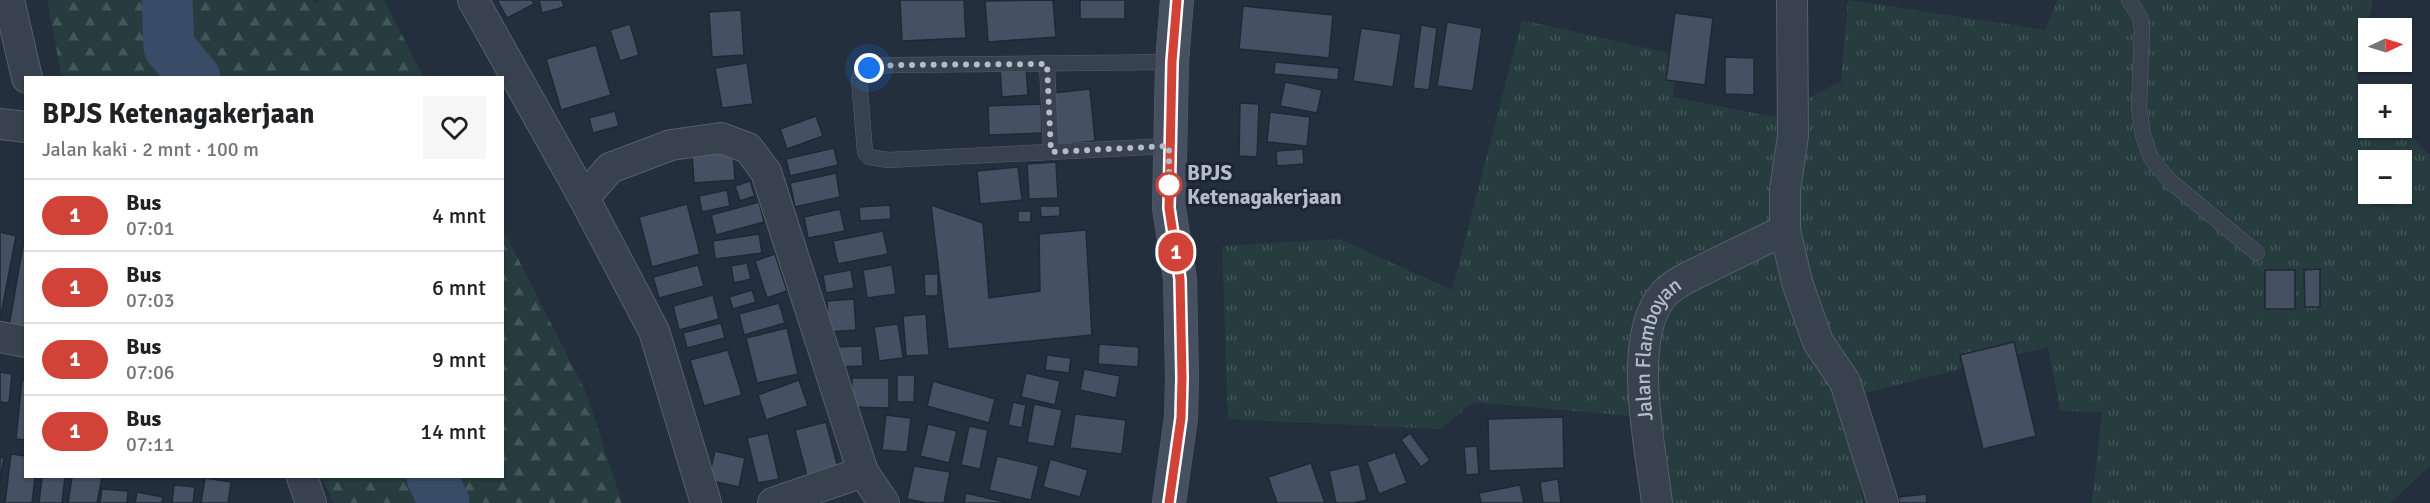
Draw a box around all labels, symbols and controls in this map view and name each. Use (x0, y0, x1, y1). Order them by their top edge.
north arrow (2358, 18, 2412, 72)
map controls (2358, 18, 2412, 204)
your location (854, 53, 884, 83)
button: + (2358, 84, 2412, 138)
button: heart (423, 96, 486, 159)
text: BPJS Ketenagakerjaan (42, 97, 315, 131)
text: Jalan kaki · 2 mnt · 100 m (42, 137, 259, 162)
button: − (2358, 150, 2412, 204)
place label: BPJS Ketenagakerjaan (1187, 160, 1342, 210)
marker: BPJS Ketenagakerjaan (1156, 172, 1182, 198)
text: Bus (126, 189, 161, 216)
text: 1 (69, 202, 81, 228)
text: 4 mnt (432, 202, 486, 229)
text: 07:01 (126, 216, 175, 241)
line badge: 1 (1156, 232, 1196, 272)
text: 1 (1170, 239, 1182, 265)
text: Bus (126, 261, 161, 288)
street label: Jalan Flamboyan (1630, 272, 1686, 422)
text: 1 (69, 274, 81, 300)
text: 6 mnt (432, 274, 486, 301)
text: 07:03 (126, 288, 175, 313)
text: Bus (126, 333, 161, 360)
text: 1 (69, 346, 81, 372)
text: 9 mnt (432, 346, 486, 373)
text: 07:06 (126, 360, 175, 385)
text: Bus (126, 405, 161, 432)
text: 1 (69, 418, 81, 444)
text: 14 mnt (420, 418, 486, 445)
text: 07:11 (126, 432, 175, 457)

